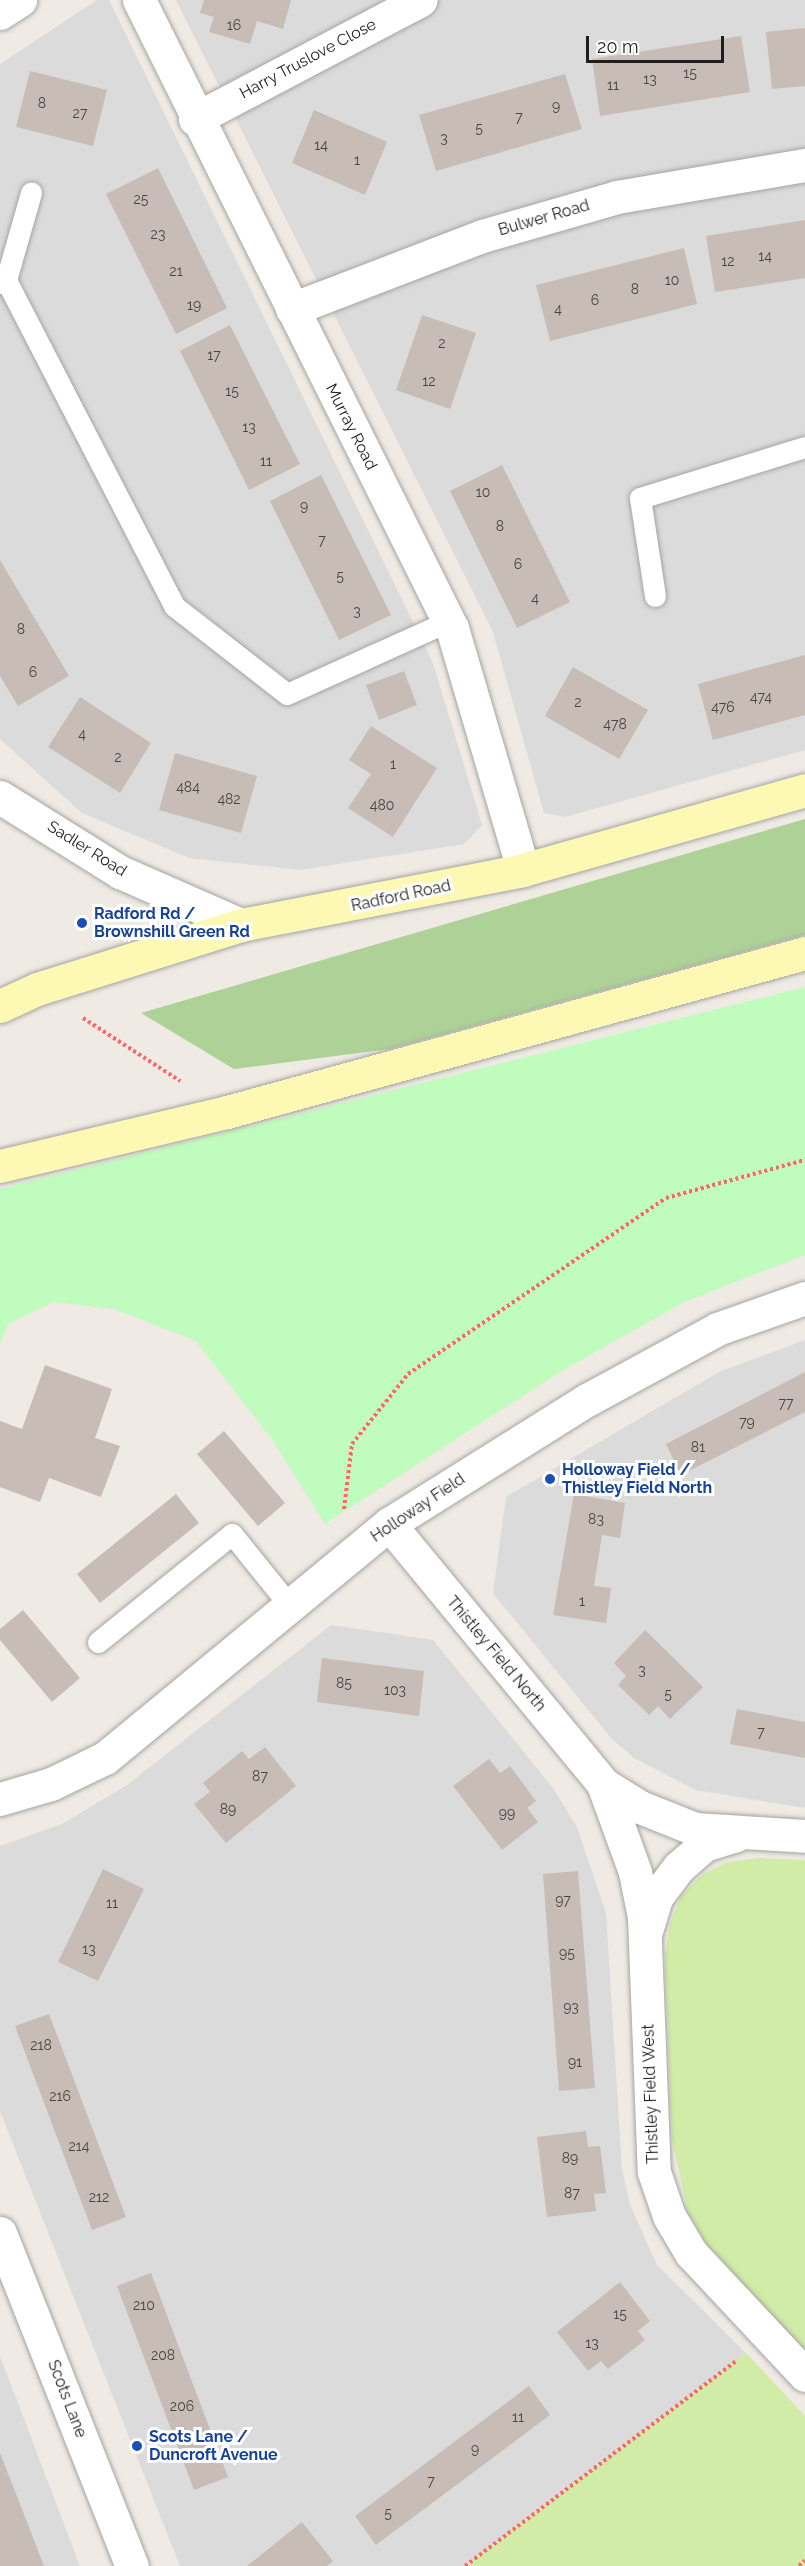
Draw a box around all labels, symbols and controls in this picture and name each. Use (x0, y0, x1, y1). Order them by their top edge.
street label: Harry Truslove Close (236, 15, 380, 103)
house number: 16 (227, 17, 241, 33)
scale bar (589, 24, 727, 62)
text: 20 m (597, 36, 639, 57)
house number: 15 (683, 65, 697, 81)
house number: 13 (643, 71, 657, 87)
house number: 11 (607, 77, 619, 93)
house number: 8 (38, 95, 46, 111)
house number: 9 (552, 98, 560, 114)
house number: 27 (73, 105, 87, 121)
house number: 7 (515, 109, 523, 125)
house number: 5 (475, 120, 483, 136)
house number: 3 (440, 130, 448, 146)
house number: 14 (314, 137, 328, 153)
house number: 1 (354, 152, 360, 168)
house number: 25 (134, 191, 148, 207)
street label: Bulwer Road (496, 196, 592, 240)
house number: 23 (151, 226, 165, 242)
house number: 14 (758, 248, 772, 264)
house number: 12 (721, 253, 735, 269)
house number: 21 (169, 263, 183, 279)
house number: 10 (665, 272, 679, 288)
house number: 8 (631, 281, 639, 297)
house number: 6 (591, 292, 599, 308)
house number: 19 (187, 297, 201, 313)
house number: 4 (554, 301, 562, 317)
house number: 2 (438, 335, 446, 351)
house number: 17 (207, 347, 221, 363)
house number: 12 (422, 373, 436, 389)
street label: Murray Road (321, 381, 381, 473)
house number: 15 (225, 383, 239, 399)
house number: 13 (242, 419, 256, 435)
house number: 11 (260, 453, 272, 469)
house number: 10 (476, 484, 490, 500)
house number: 9 (300, 498, 308, 514)
house number: 8 (496, 518, 504, 534)
house number: 7 (318, 532, 326, 548)
house number: 6 (514, 556, 522, 572)
house number: 5 (336, 568, 344, 584)
house number: 4 (531, 590, 539, 606)
house number: 3 (353, 603, 361, 619)
house number: 8 (17, 621, 25, 637)
house number: 6 (29, 664, 37, 680)
house number: 474 (750, 689, 772, 705)
house number: 2 (574, 694, 582, 710)
house number: 476 (711, 699, 735, 715)
house number: 478 (603, 716, 627, 732)
house number: 4 (78, 726, 86, 742)
house number: 2 (114, 749, 122, 765)
house number: 1 (390, 756, 396, 772)
house number: 484 (176, 779, 200, 795)
house number: 482 (217, 791, 241, 807)
house number: 480 (370, 797, 394, 813)
street label: Sadler Road (44, 817, 130, 881)
street label: Radford Road (349, 876, 453, 916)
place label: Radford Rd / Brownshill Green Rd (94, 904, 250, 942)
marker: Radford Rd / Brownshill Green Rd (75, 916, 89, 930)
house number: 77 (779, 1395, 793, 1411)
house number: 79 (739, 1414, 755, 1430)
house number: 81 (691, 1439, 705, 1455)
place label: Holloway Field / Thistley Field North (562, 1460, 713, 1498)
street label: Holloway Field (367, 1469, 469, 1547)
marker: Holloway Field / Thistley Field North (543, 1472, 557, 1486)
house number: 83 (588, 1511, 604, 1527)
street label: Thistley Field North (442, 1592, 550, 1716)
house number: 1 (579, 1593, 585, 1609)
house number: 3 (638, 1662, 646, 1678)
house number: 85 (336, 1675, 352, 1691)
house number: 103 (384, 1682, 406, 1698)
house number: 5 (664, 1686, 672, 1702)
house number: 7 (757, 1724, 765, 1740)
house number: 87 (252, 1768, 268, 1784)
house number: 89 (220, 1801, 236, 1817)
house number: 99 (499, 1805, 515, 1821)
house number: 97 (555, 1892, 571, 1908)
house number: 11 (106, 1895, 118, 1911)
house number: 13 (82, 1941, 96, 1957)
house number: 95 (559, 1945, 575, 1961)
house number: 93 (563, 1999, 579, 2015)
street label: Thistley Field West (639, 2023, 663, 2165)
house number: 218 (30, 2037, 52, 2053)
house number: 91 (568, 2054, 582, 2070)
house number: 216 (49, 2088, 71, 2104)
house number: 214 (69, 2138, 89, 2154)
house number: 89 (562, 2150, 578, 2166)
house number: 87 (564, 2185, 580, 2201)
house number: 212 (89, 2189, 109, 2205)
house number: 210 (133, 2297, 155, 2313)
house number: 15 (613, 2306, 627, 2322)
house number: 13 (585, 2335, 599, 2351)
house number: 208 (151, 2347, 175, 2363)
street label: Scots Lane (43, 2357, 91, 2441)
house number: 206 (170, 2398, 194, 2414)
house number: 11 (512, 2409, 524, 2425)
place label: Scots Lane / Duncroft Avenue (149, 2427, 278, 2465)
marker: Scots Lane / Duncroft Avenue (130, 2439, 144, 2453)
house number: 9 (471, 2441, 479, 2457)
house number: 7 (427, 2473, 435, 2489)
house number: 5 (384, 2505, 392, 2521)

